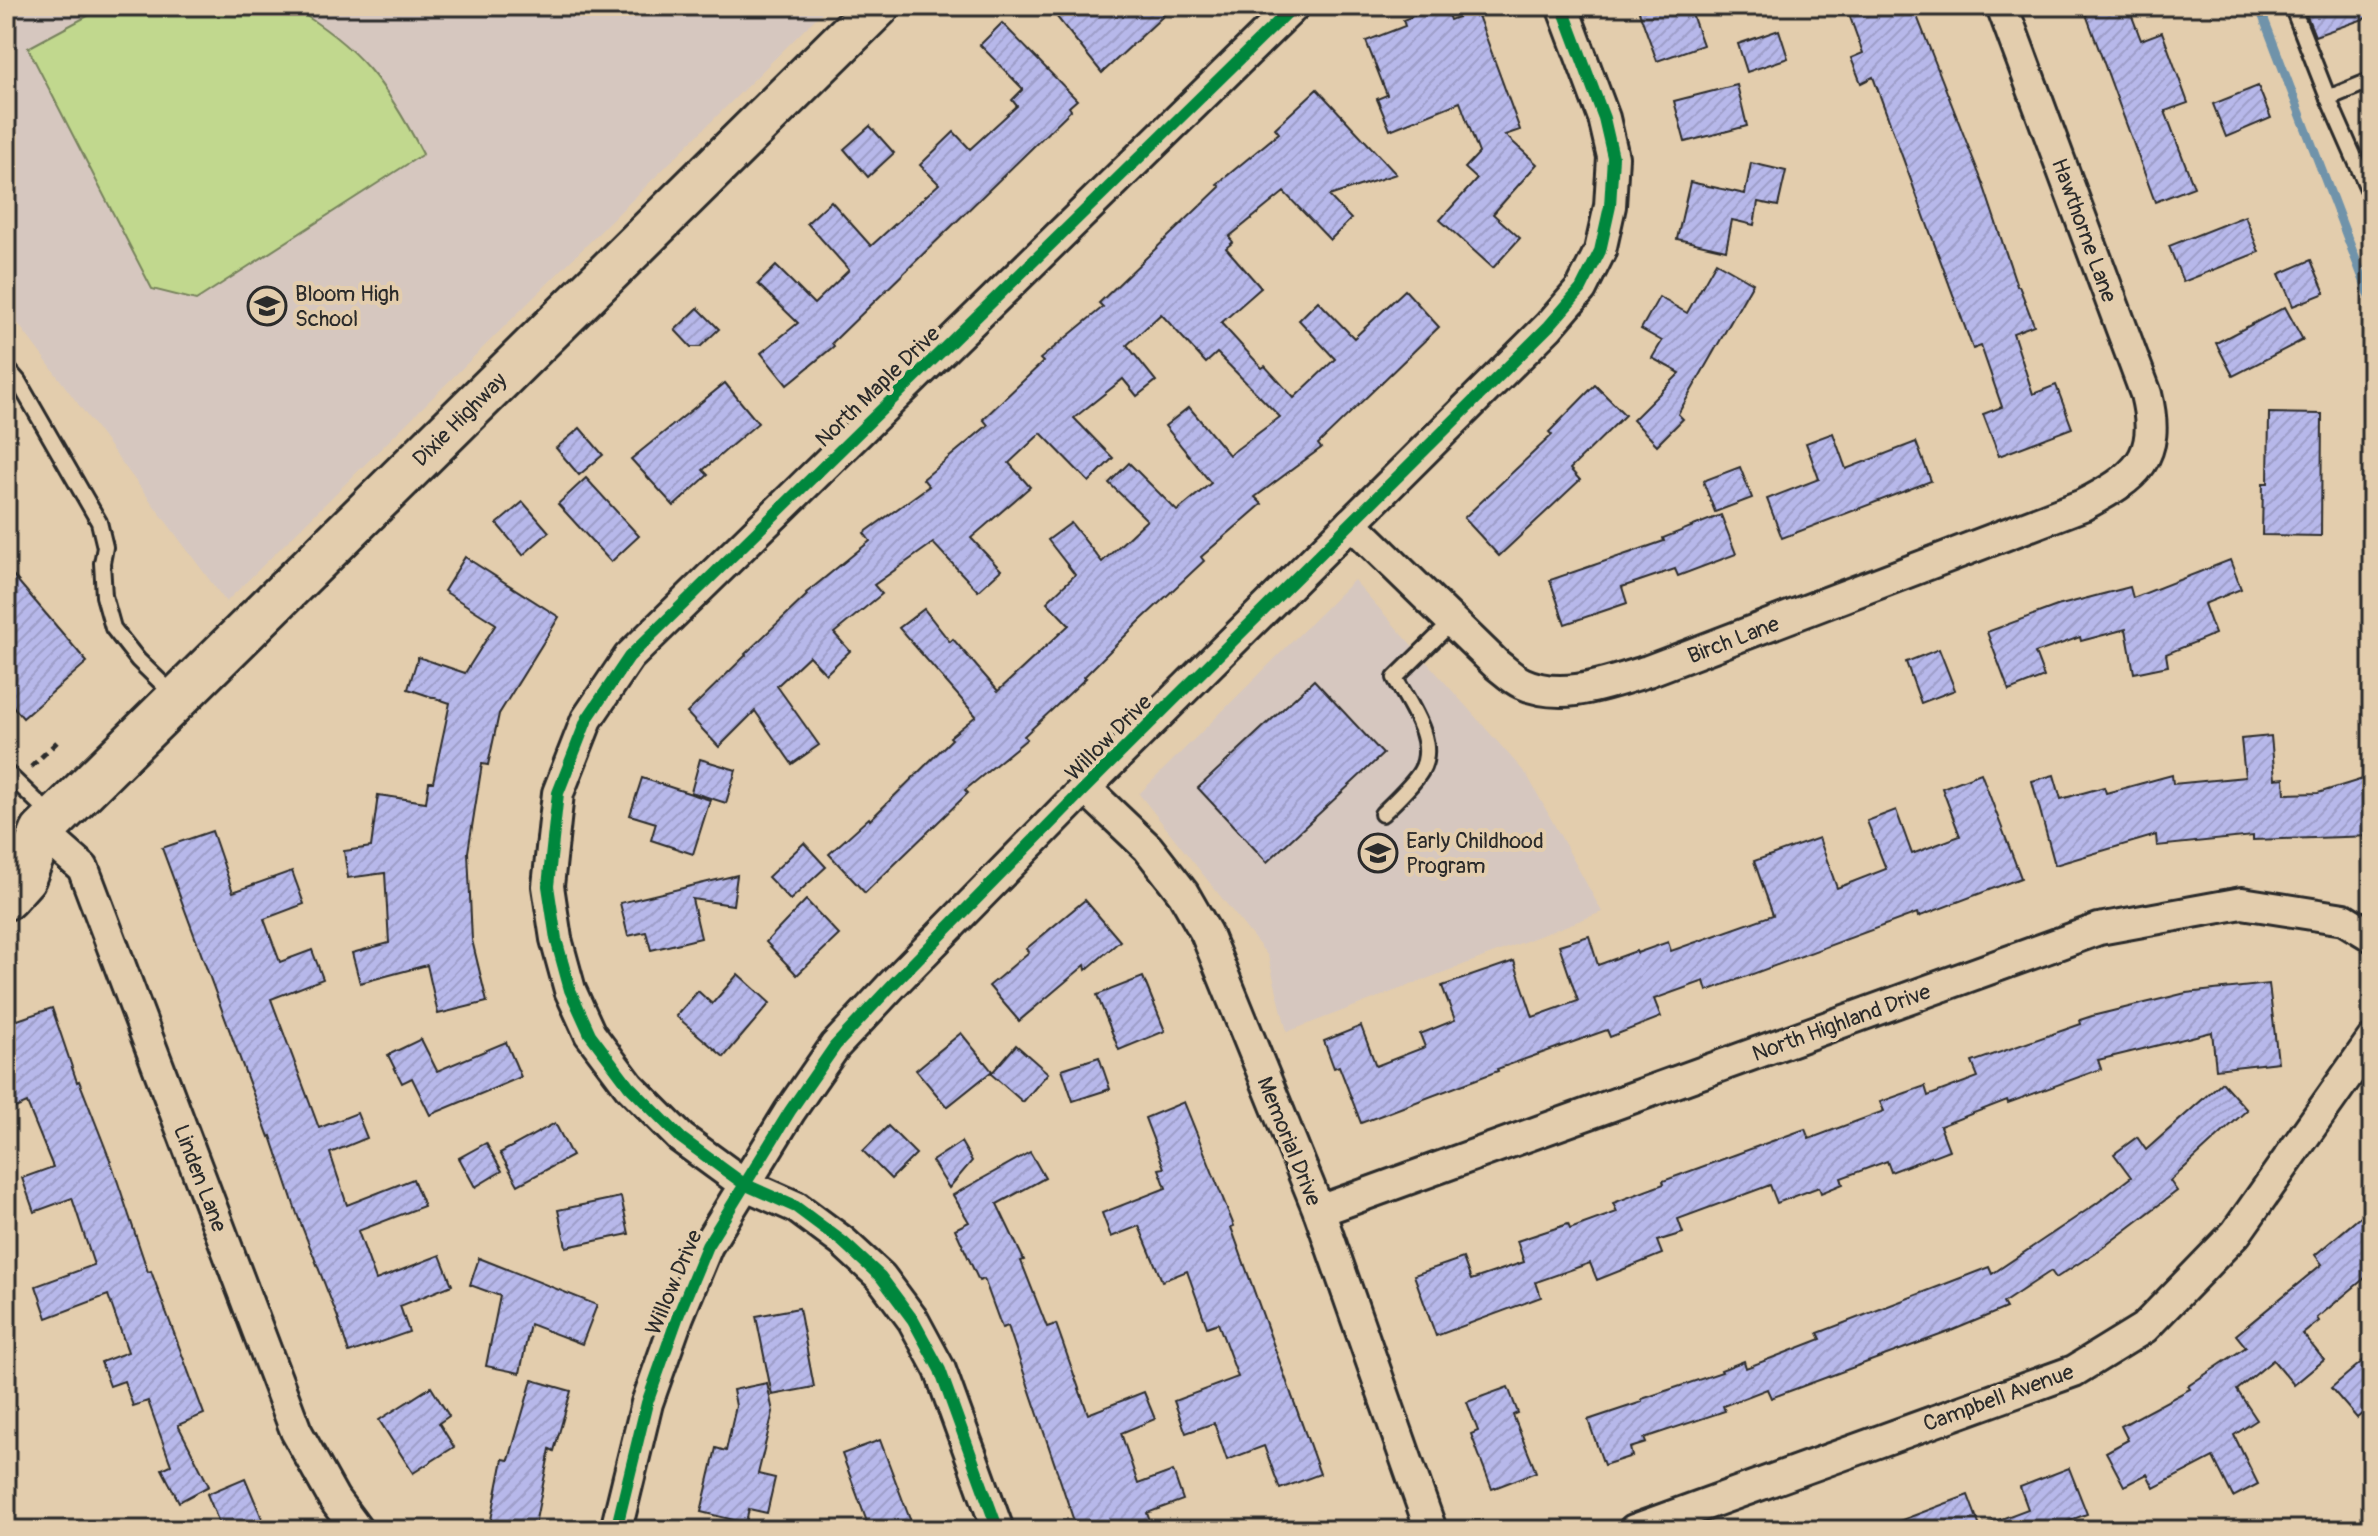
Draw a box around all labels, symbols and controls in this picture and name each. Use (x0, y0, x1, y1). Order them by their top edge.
street label: Hawthorne Lane (2045, 155, 2123, 306)
place label: Bloom High School (295, 280, 399, 333)
school or university icon: Bloom High School (246, 285, 288, 327)
street label: North Maple Drive (809, 320, 946, 453)
street label: Dixie Highway (407, 367, 513, 473)
street label: Birch Lane (1684, 610, 1783, 670)
street label: Willow Drive (1059, 688, 1158, 787)
place label: Early Childhood Program (1406, 827, 1544, 880)
school or university icon: Early Childhood Program (1357, 832, 1399, 874)
street label: North Highland Drive (1748, 978, 1934, 1068)
street label: Memorial Drive (1250, 1073, 1328, 1210)
street label: Linden Lane (167, 1121, 233, 1236)
street label: Willow Drive (639, 1226, 709, 1339)
street label: Campbell Avenue (1919, 1358, 2078, 1438)

